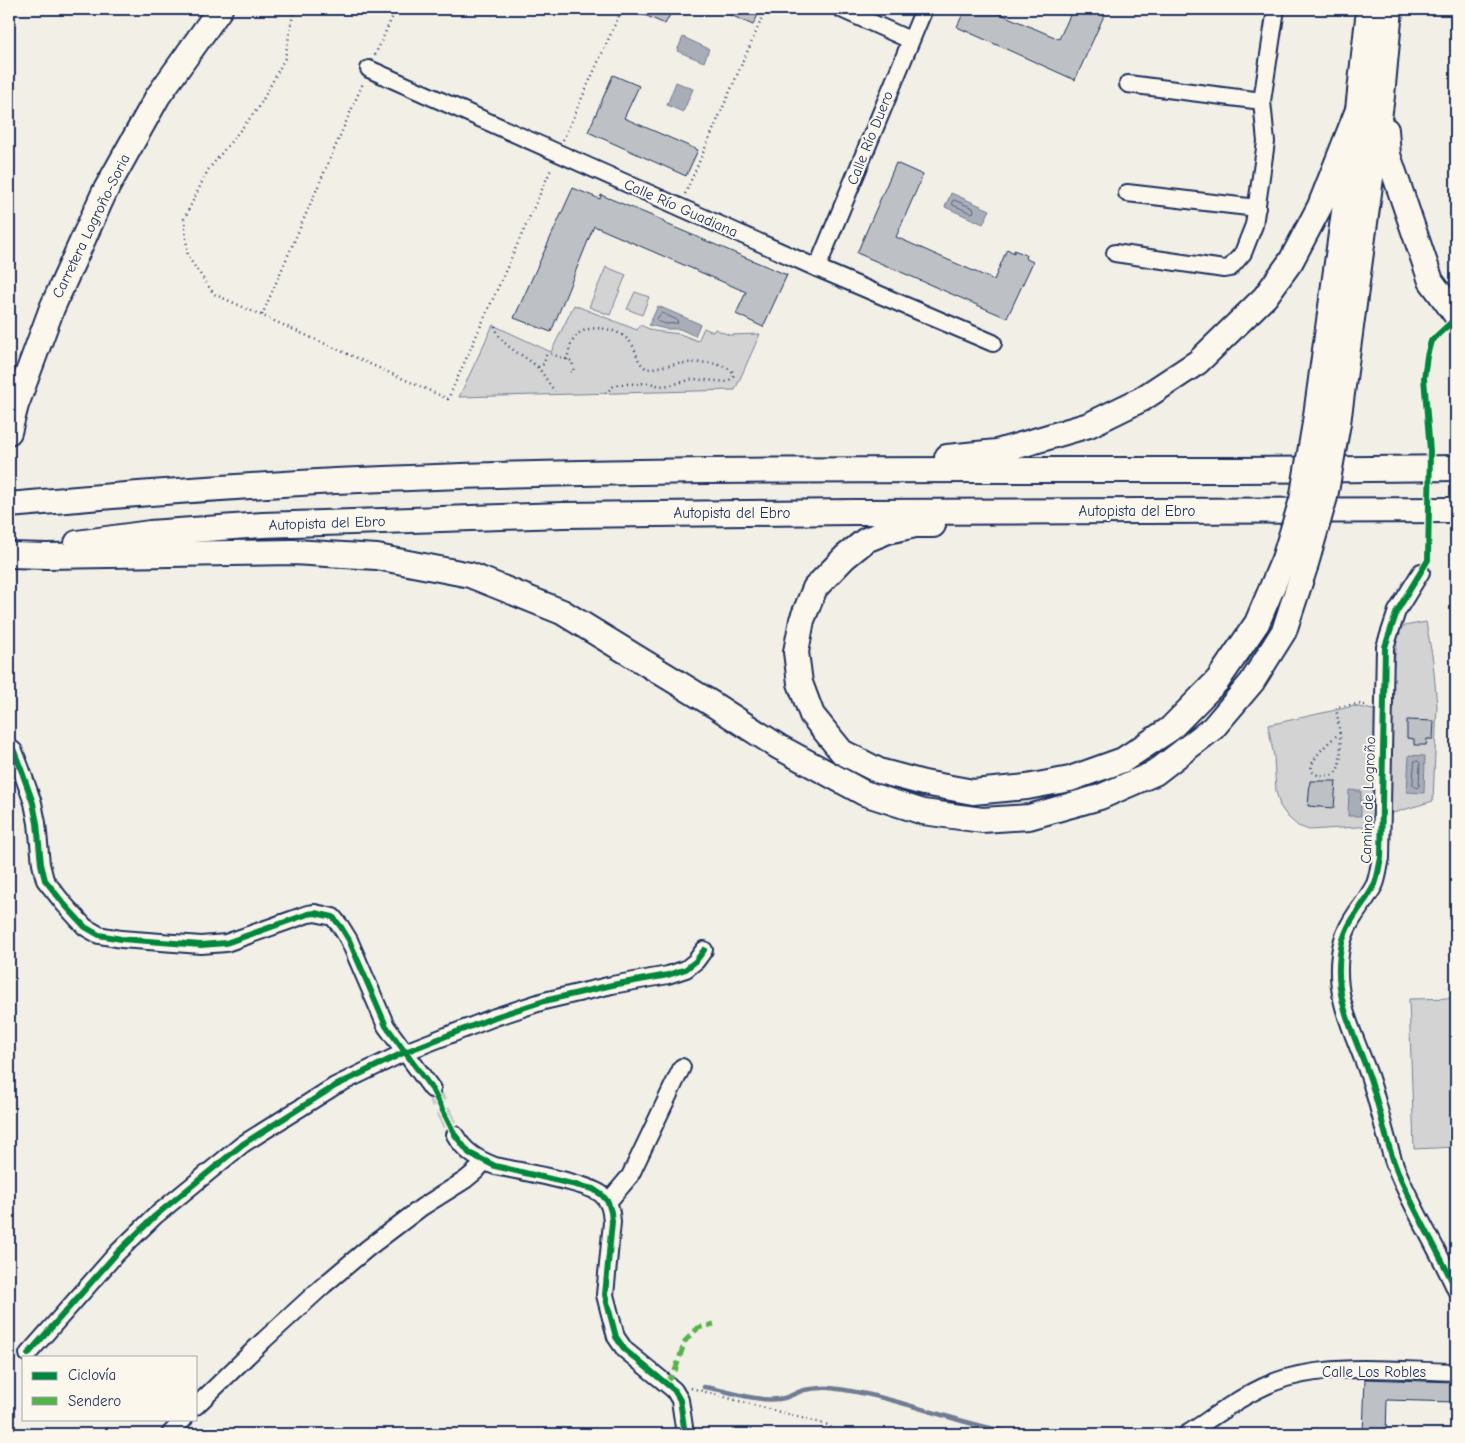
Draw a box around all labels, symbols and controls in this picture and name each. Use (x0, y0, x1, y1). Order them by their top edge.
street label: Calle Río Duero (843, 88, 897, 188)
street label: Carretera Logroño-Soria (48, 151, 134, 301)
street label: Calle Río Guadiana (621, 175, 741, 241)
street label: Autopista del Ebro (1079, 502, 1195, 520)
street label: Autopista del Ebro (674, 504, 790, 522)
street label: Autopista del Ebro (268, 512, 386, 534)
street label: Camino de Logroño (1357, 736, 1379, 864)
legend (22, 1356, 198, 1420)
street label: Calle Los Robles (1322, 1363, 1426, 1381)
text: Ciclovía (68, 1366, 116, 1384)
text: Sendero (68, 1392, 121, 1410)

